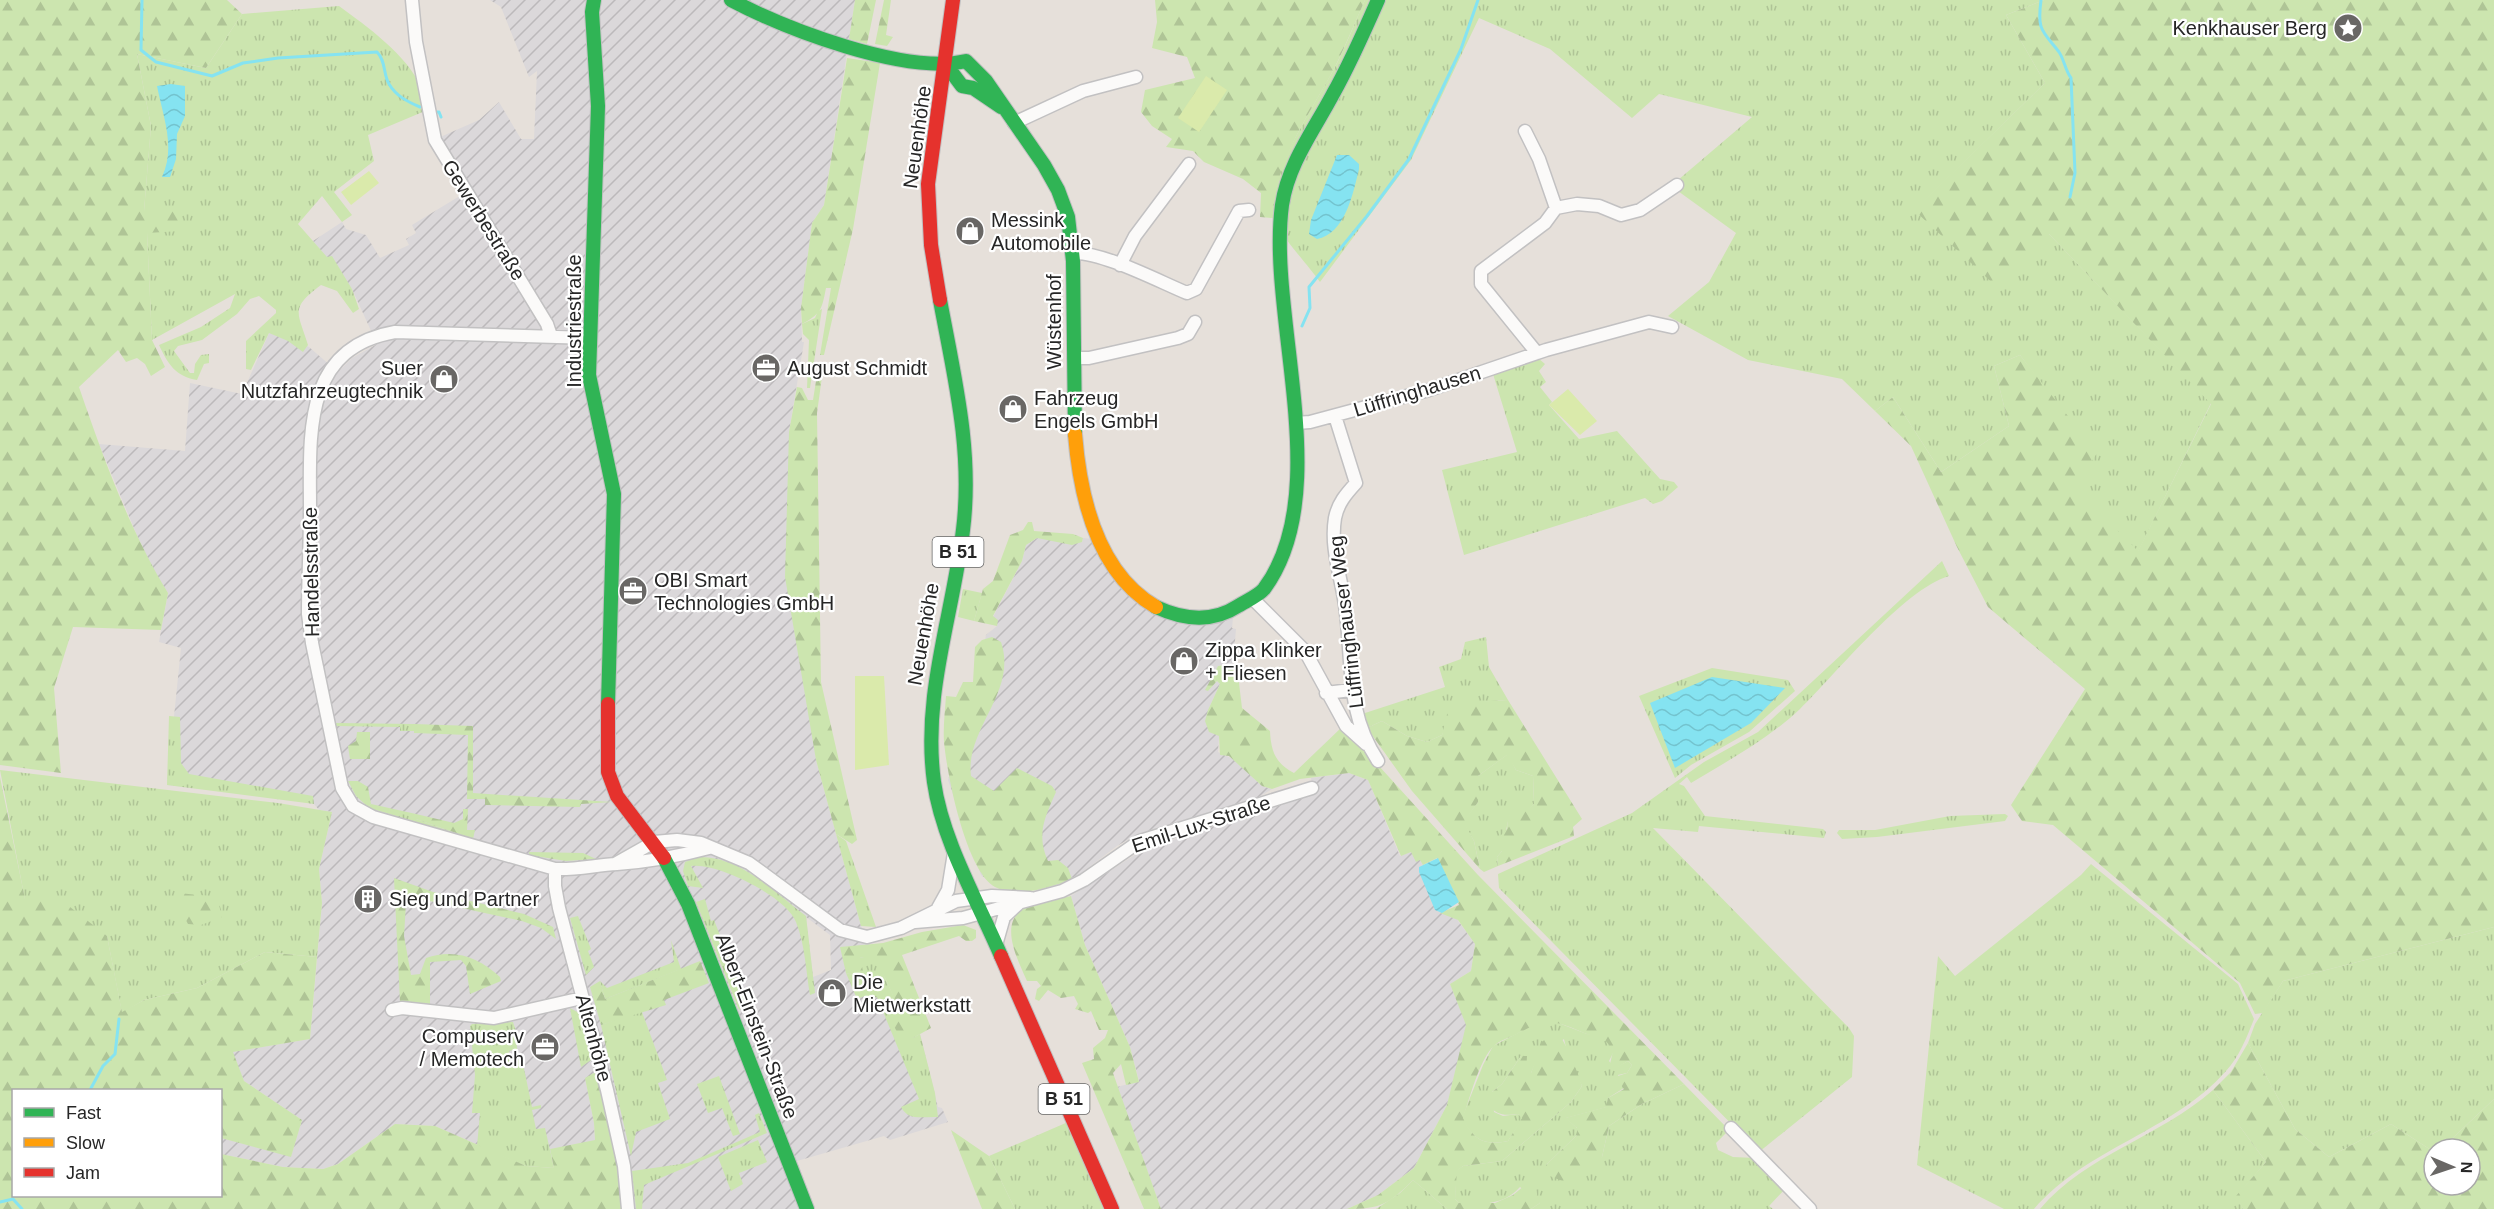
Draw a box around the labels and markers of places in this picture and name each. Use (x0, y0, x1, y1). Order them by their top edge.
place icon: Kenkhauser Berg (2332, 12, 2364, 44)
place label: Kenkhauser Berg (2172, 17, 2327, 39)
place label: Messink Automobile (991, 209, 1091, 254)
shop icon: Messink Automobile (954, 215, 986, 247)
office icon: August Schmidt (750, 352, 782, 384)
place label: Suer Nutzfahrzeugtechnik (241, 357, 424, 402)
place label: August Schmidt (787, 357, 928, 379)
shop icon: Suer Nutzfahrzeugtechnik (428, 363, 460, 395)
place label: Fahrzeug Engels GmbH (1034, 387, 1159, 432)
shop icon: Fahrzeug Engels GmbH (997, 393, 1029, 425)
place label: OBI Smart Technologies GmbH (654, 569, 834, 614)
office icon: OBI Smart Technologies GmbH (617, 575, 649, 607)
place label: Zippa Klinker + Fliesen (1205, 639, 1322, 684)
shop icon: Zippa Klinker + Fliesen (1168, 645, 1200, 677)
building icon: Sieg und Partner (352, 883, 384, 915)
place label: Sieg und Partner (389, 888, 539, 910)
place label: Die Mietwerkstatt (853, 971, 971, 1016)
shop icon: Die Mietwerkstatt (816, 977, 848, 1009)
place label: Compuserv / Memotech (420, 1025, 524, 1070)
office icon: Compuserv / Memotech (529, 1031, 561, 1063)

